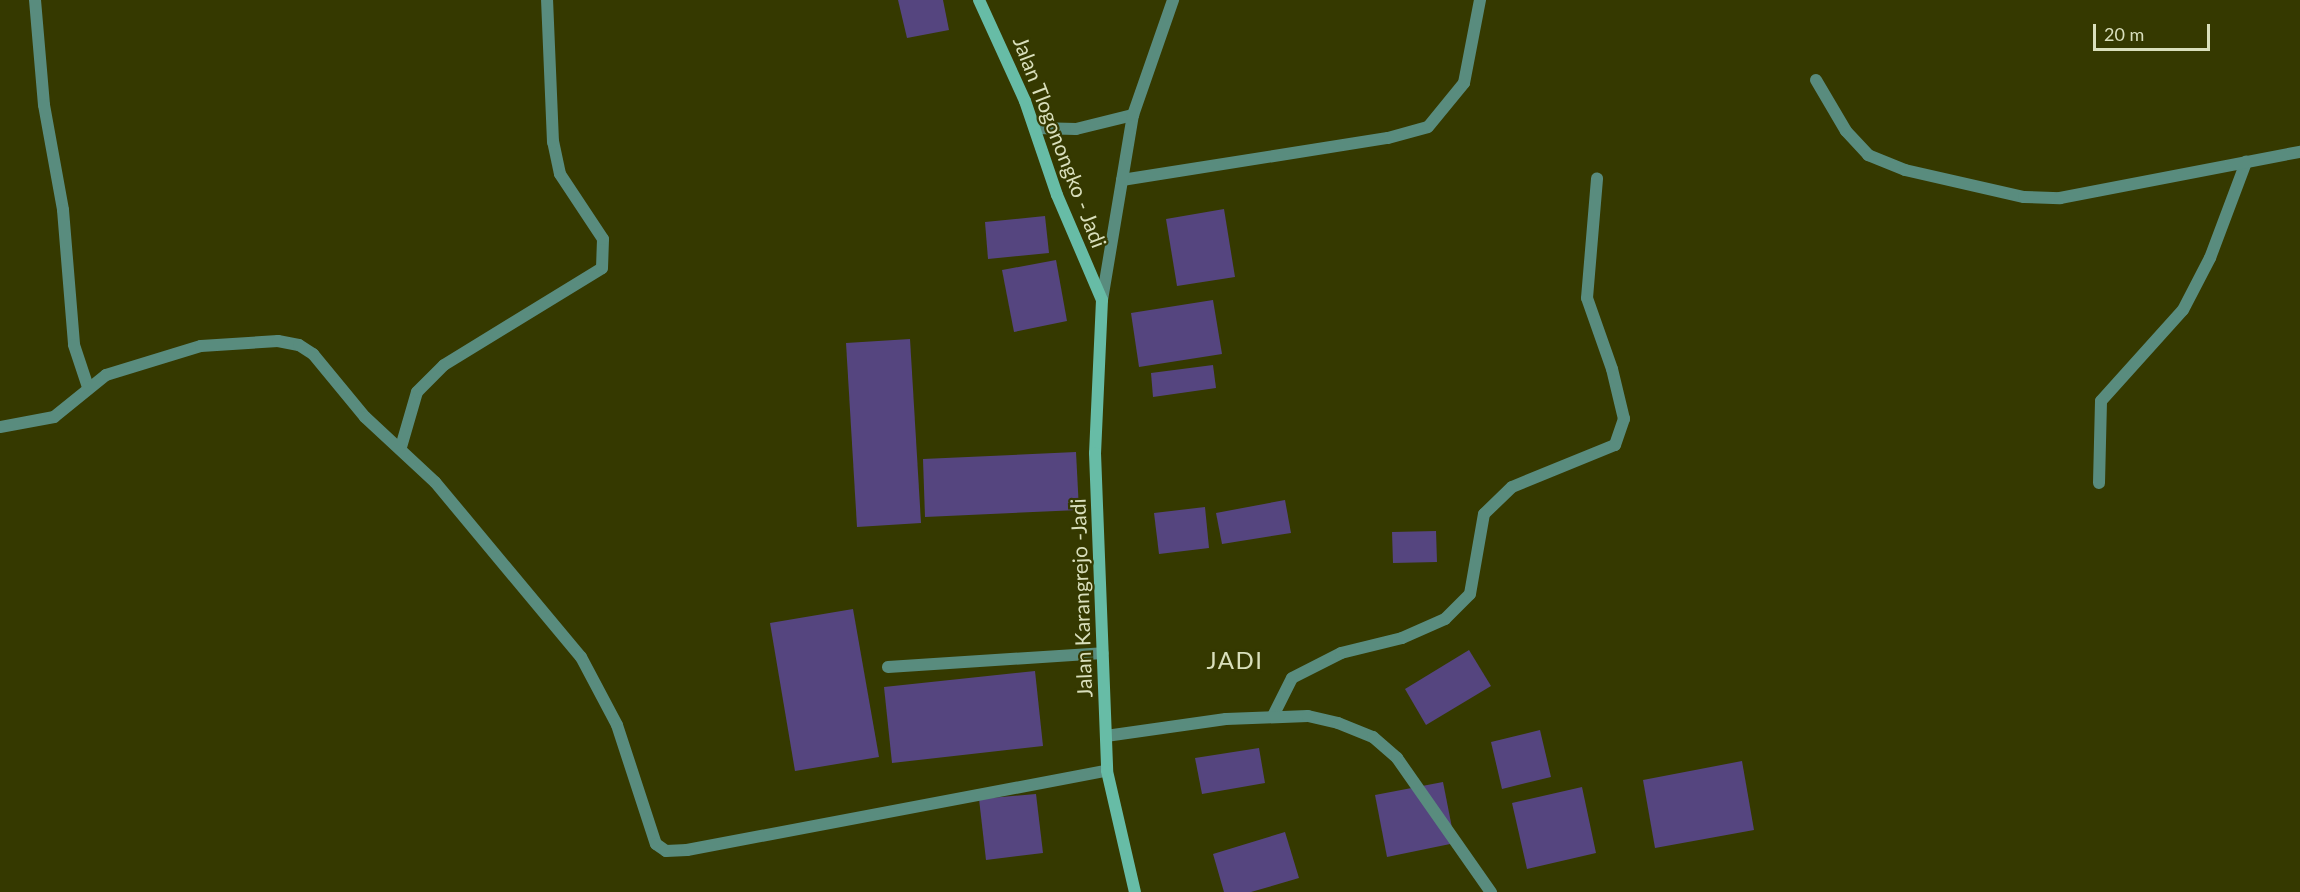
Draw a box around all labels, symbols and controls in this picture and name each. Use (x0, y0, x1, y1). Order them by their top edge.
scale bar (2096, 12, 2213, 50)
text: 20 m (2104, 23, 2144, 45)
street label: Jalan Tlogonongko - Jadi (1008, 32, 1112, 252)
street label: Jalan Karangrejo -Jadi (1065, 498, 1097, 698)
district label: JADI (1206, 646, 1264, 674)

